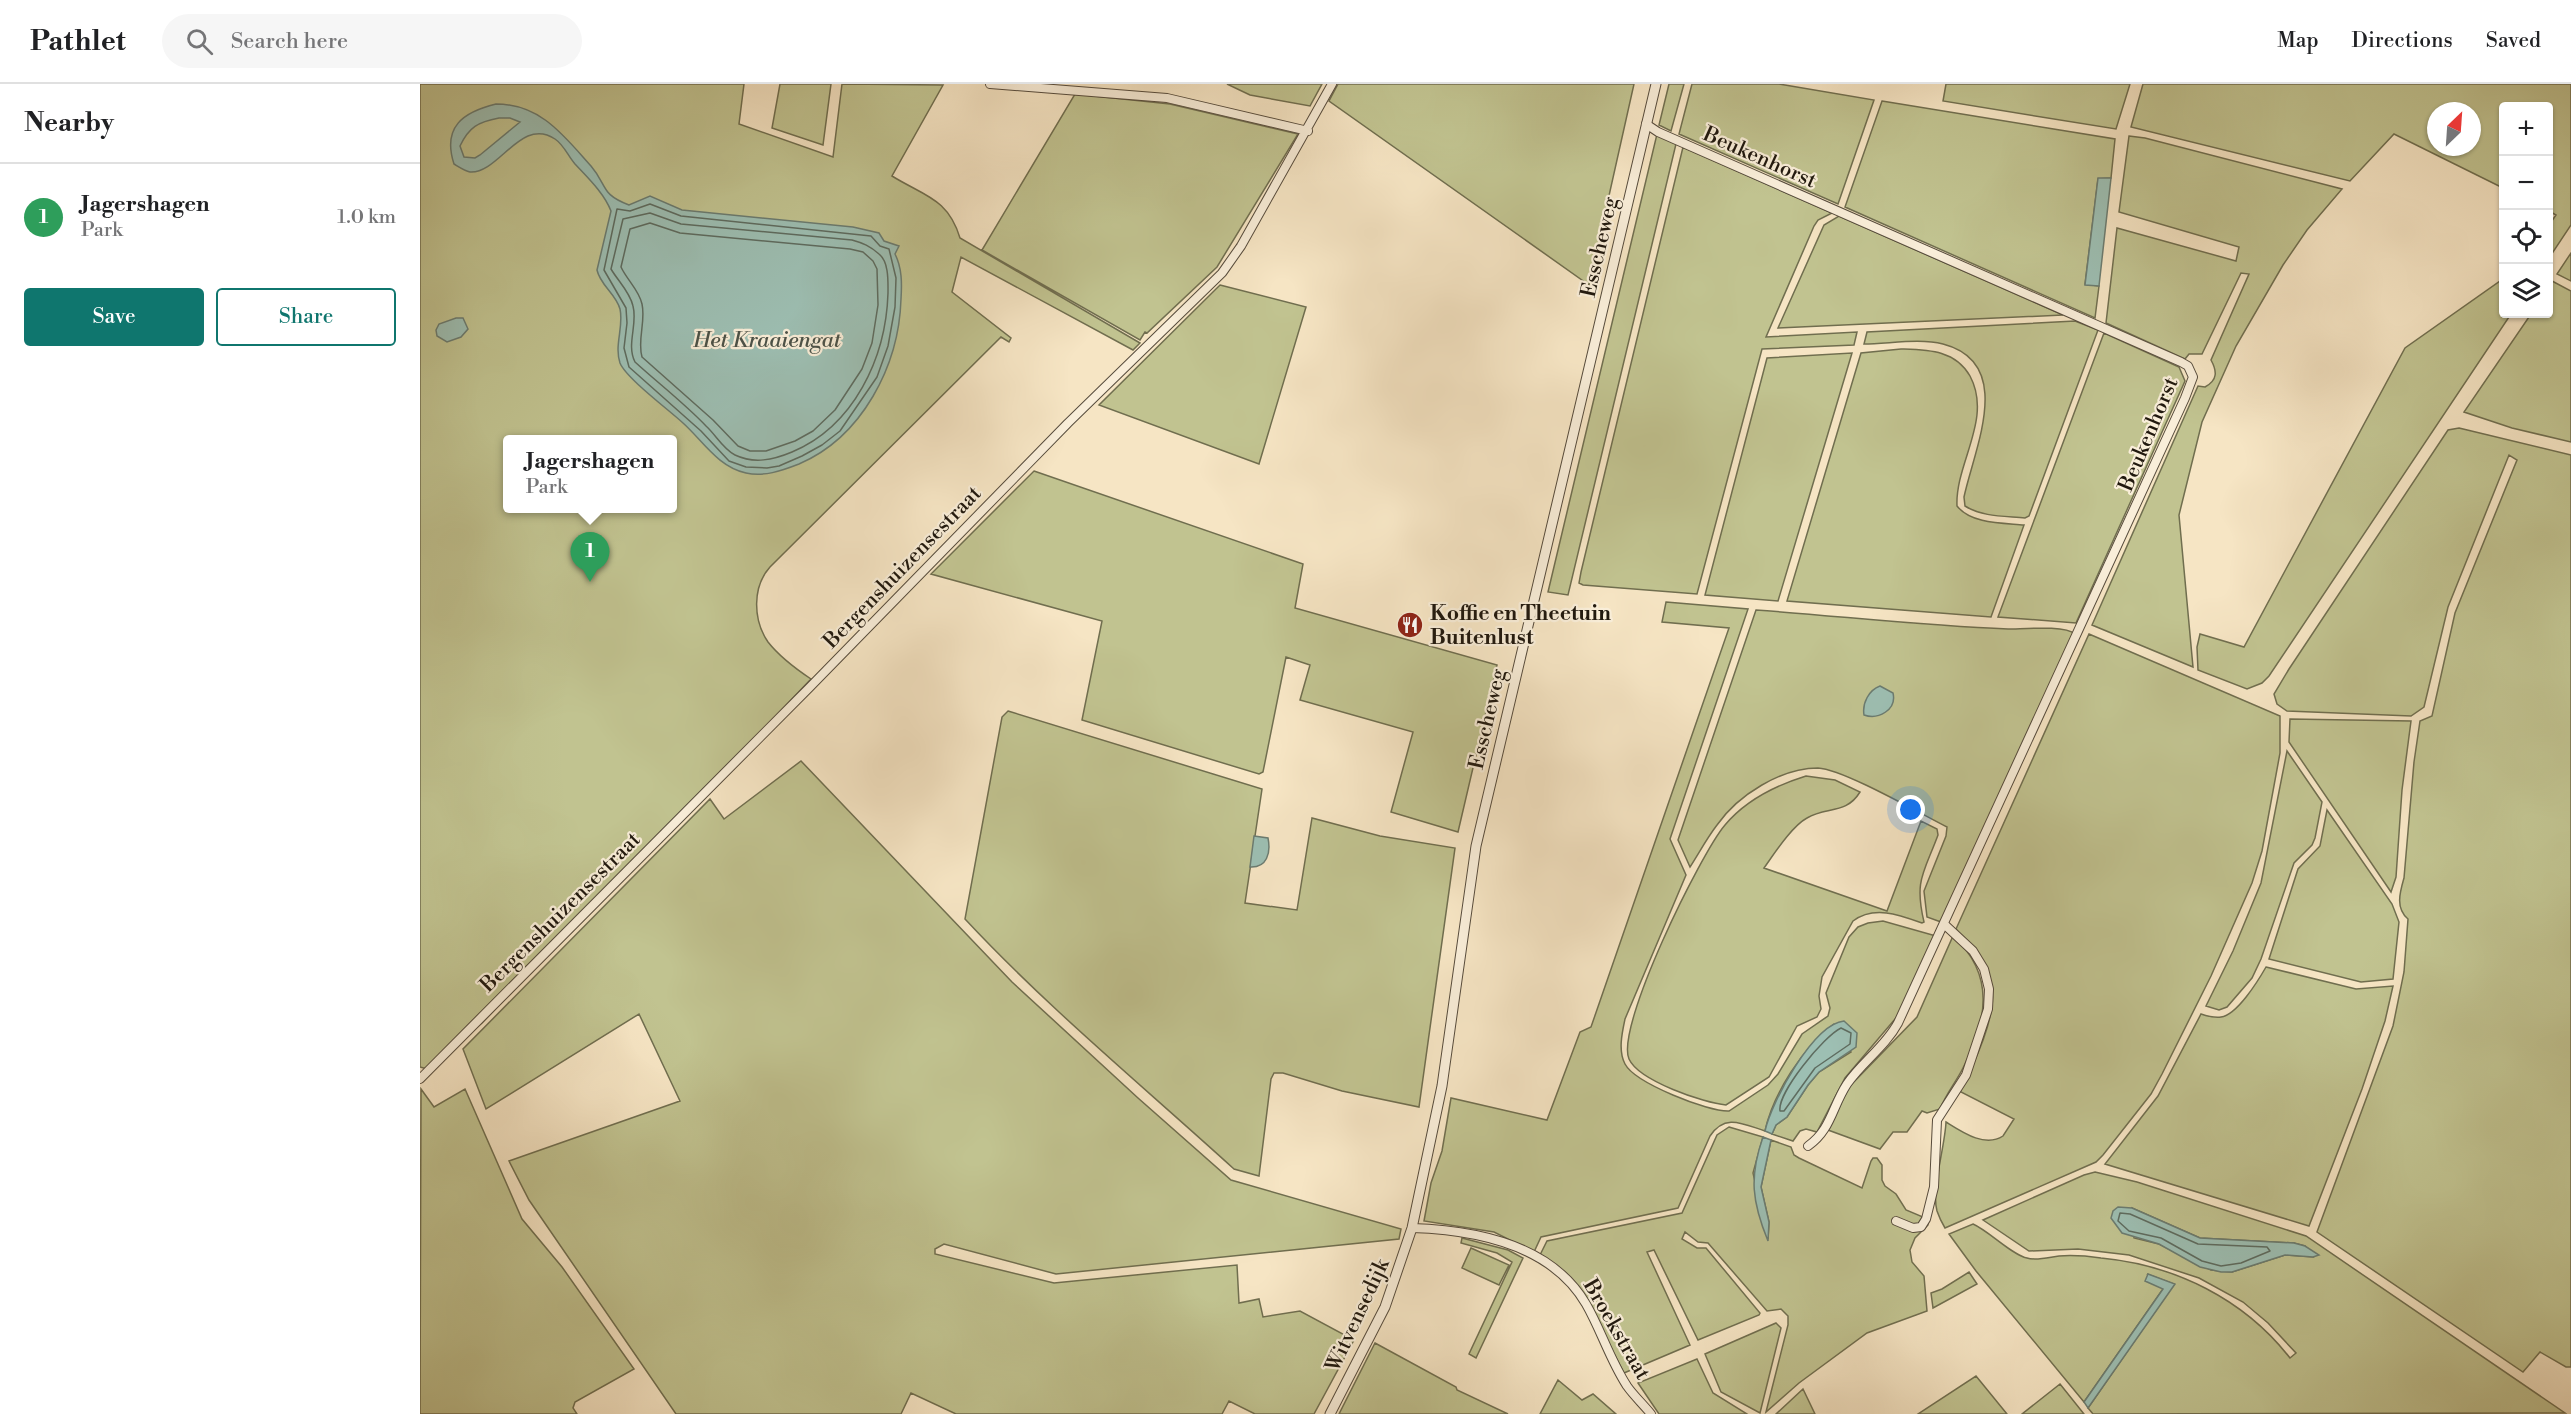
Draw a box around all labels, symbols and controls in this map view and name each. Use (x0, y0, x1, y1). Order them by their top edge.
search box (162, 14, 582, 68)
text: Pathlet (30, 24, 126, 59)
icon: search (183, 25, 216, 58)
text: Search here (231, 28, 348, 55)
text: Map (2277, 28, 2319, 54)
text: Directions (2352, 28, 2453, 54)
text: Saved (2486, 28, 2541, 54)
north arrow (2427, 102, 2481, 156)
map controls (2499, 102, 2553, 318)
button: + (2499, 102, 2553, 156)
text: Nearby (24, 107, 114, 139)
street label: Beukenhorst (1698, 121, 1821, 195)
button: − (2499, 156, 2553, 210)
text: Jagershagen (81, 191, 209, 218)
street label: Esscheweg (1576, 194, 1624, 300)
text: 1 (39, 205, 48, 230)
text: 1.0 km (337, 205, 396, 230)
button: locate (2499, 210, 2553, 264)
text: Park (81, 218, 123, 243)
button: layers (2499, 264, 2553, 318)
button: Save (24, 288, 204, 346)
button: Share (216, 288, 396, 346)
water label: Het Kraaiengat (692, 327, 842, 354)
street label: Beukenhorst (2113, 373, 2185, 496)
popup (503, 435, 677, 513)
text: Jagershagen (526, 448, 654, 475)
text: Park (526, 475, 567, 500)
street label: Bergenshuizensestraat (818, 481, 988, 655)
pin: 1 (570, 532, 610, 582)
place label: Koffie en Theetuin Buitenlust (1430, 601, 1611, 651)
restaurant icon: Koffie en Theetuin Buitenlust (1395, 610, 1425, 640)
street label: Esscheweg (1464, 666, 1512, 772)
your location (1896, 795, 1925, 824)
street label: Bergenshuizensestraat (474, 827, 647, 999)
street label: Witvensedijk (1320, 1254, 1396, 1377)
street label: Broekstraat (1576, 1274, 1656, 1385)

